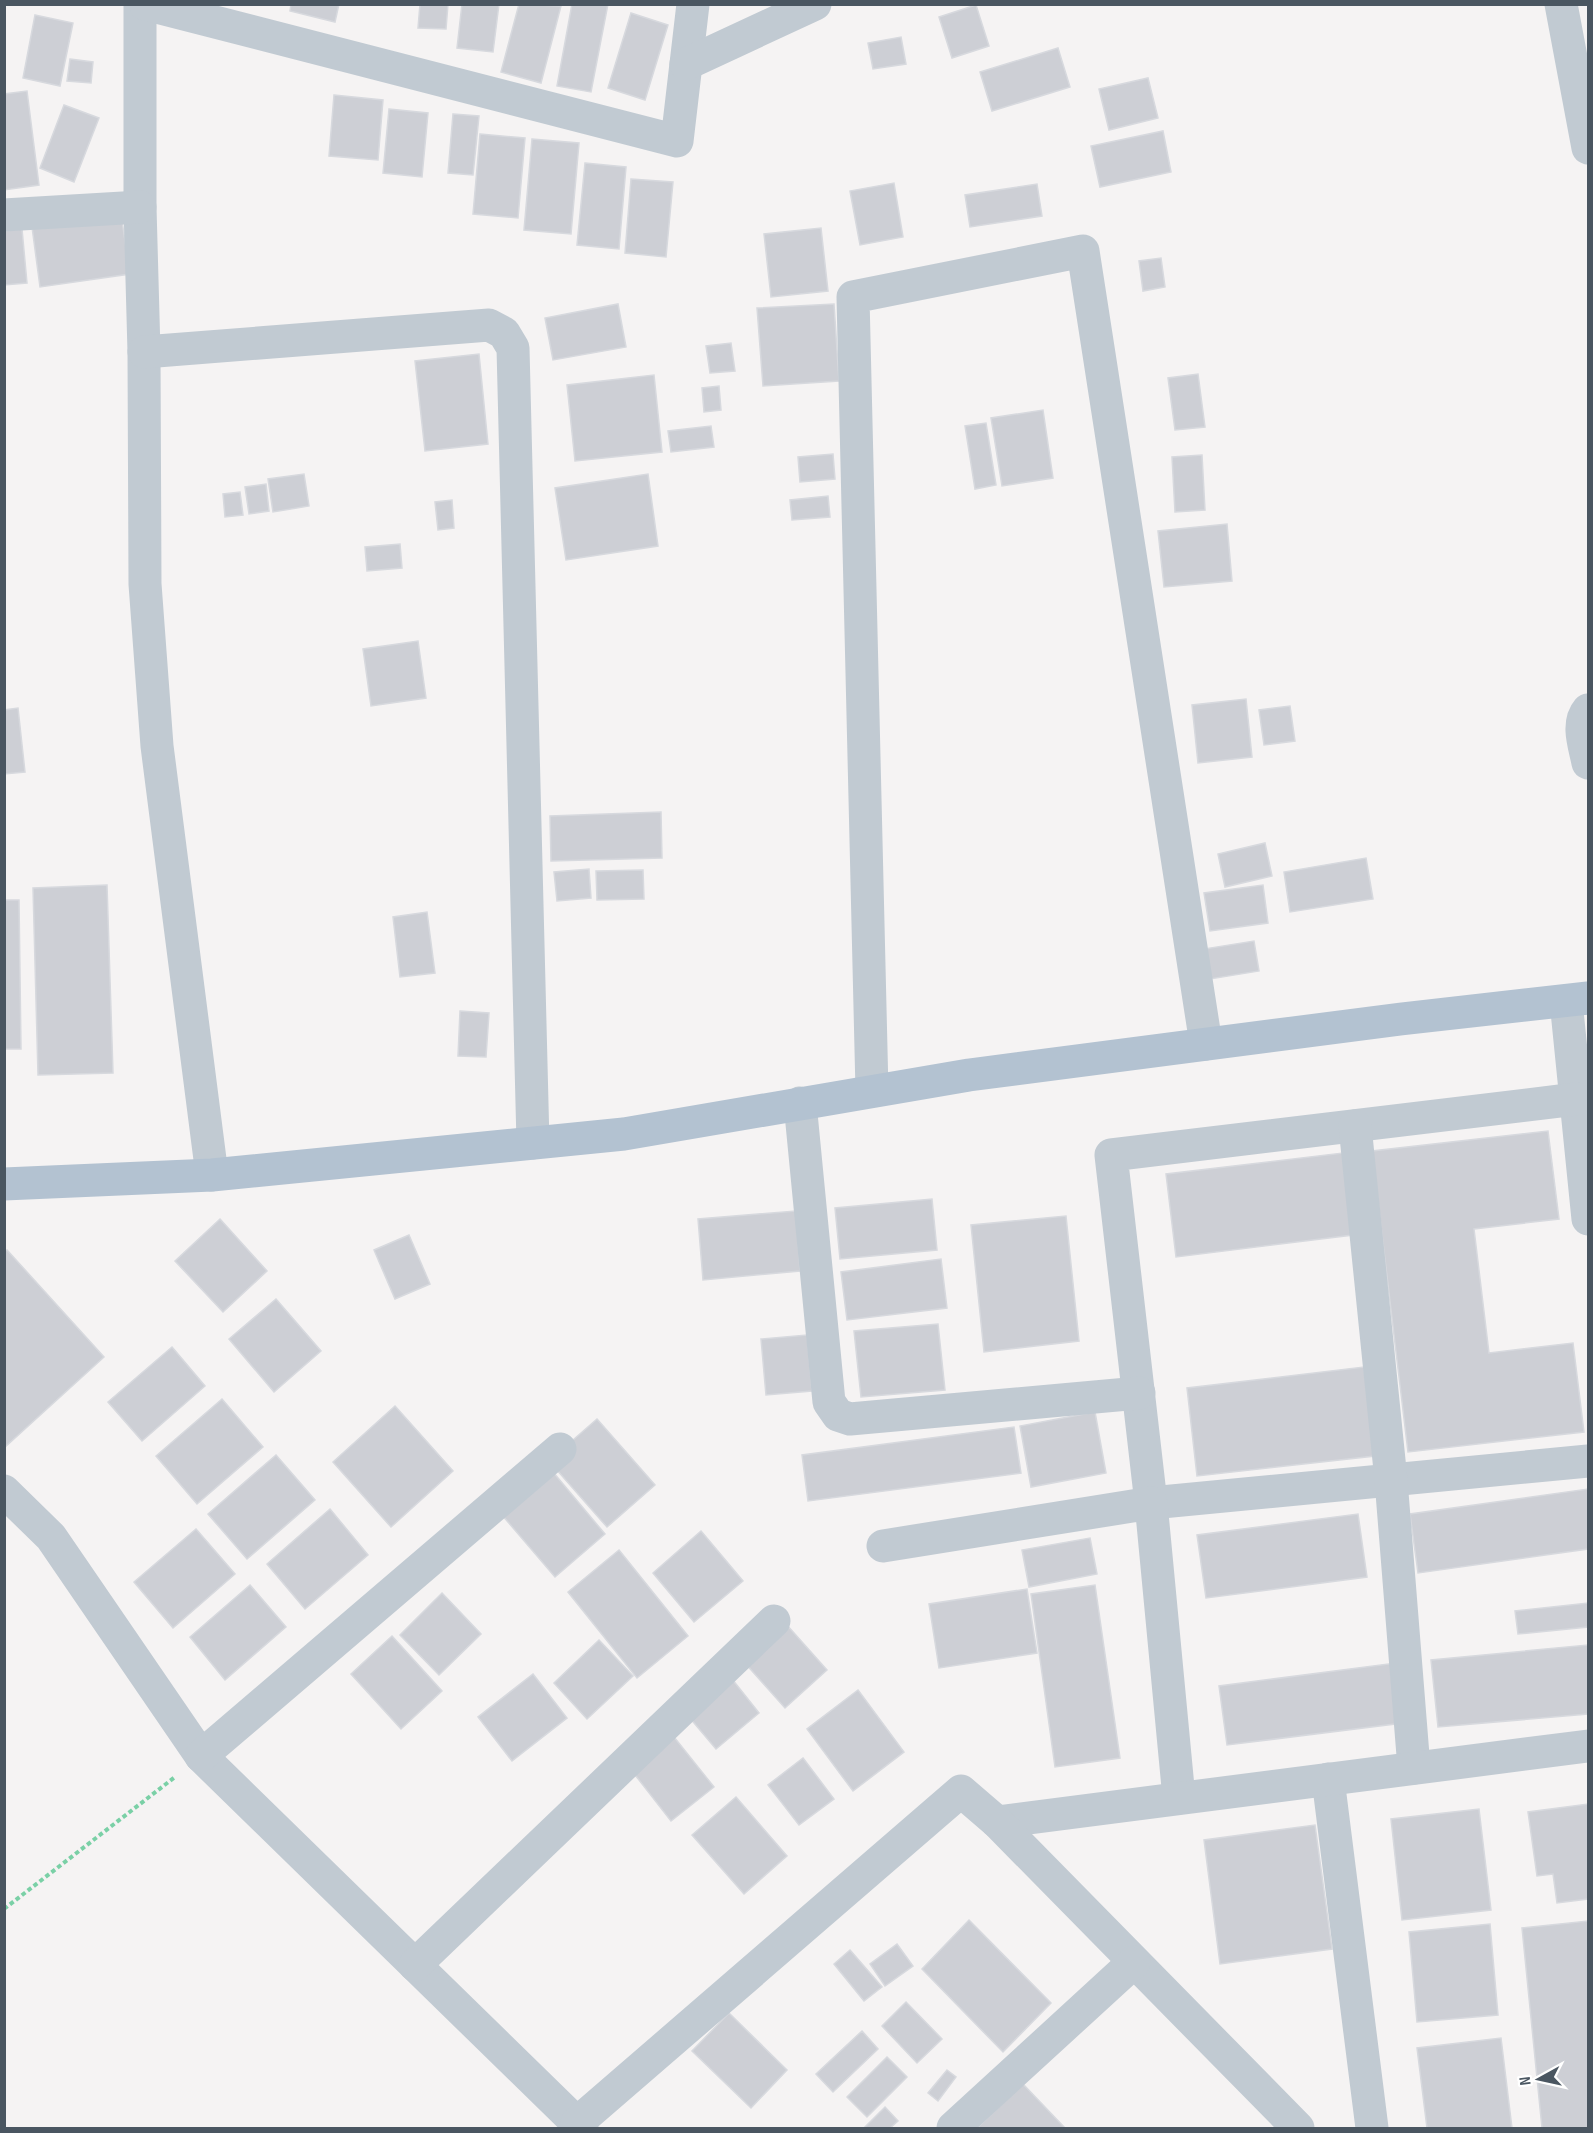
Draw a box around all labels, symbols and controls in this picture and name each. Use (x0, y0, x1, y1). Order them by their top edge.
north arrow (1509, 2049, 1569, 2109)
text: N (1516, 2075, 1536, 2086)

